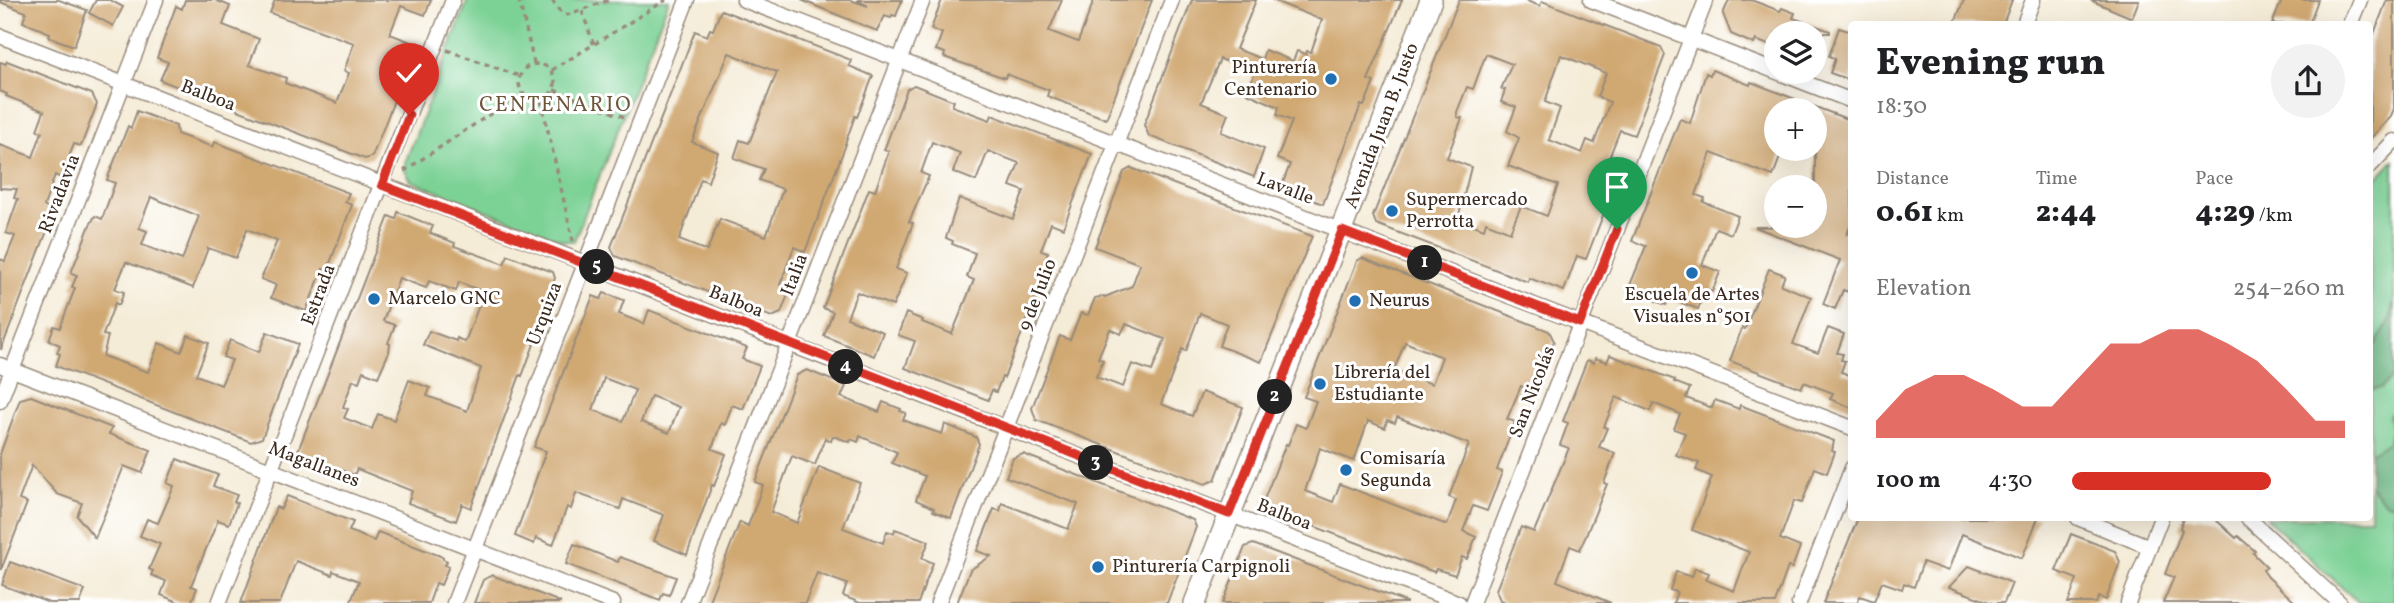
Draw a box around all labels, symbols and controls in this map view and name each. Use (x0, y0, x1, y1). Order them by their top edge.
map controls (1764, 21, 1827, 238)
button: layers (1764, 21, 1827, 84)
text: Evening run (1876, 38, 2106, 91)
street label: Avenida Juan B. Justo (1338, 39, 1426, 213)
pin (379, 43, 439, 115)
button: share (2271, 44, 2345, 118)
icon: check (390, 54, 428, 92)
place label: Pinturería Centenario (1224, 55, 1317, 103)
marker: Pinturería Centenario (1323, 71, 1339, 87)
street label: Balboa (177, 74, 239, 118)
district label: CENTENARIO (479, 91, 633, 120)
text: 18:30 (1876, 91, 1927, 123)
button: + (1764, 98, 1827, 161)
street label: Rivadavia (33, 151, 87, 237)
pin (1587, 157, 1647, 229)
street label: Lavalle (1253, 166, 1317, 212)
text: Distance (1876, 166, 1949, 192)
text: Time (2036, 166, 2077, 192)
text: Pace (2195, 166, 2233, 192)
icon: arrive (1598, 168, 1636, 206)
button: − (1764, 175, 1827, 238)
place label: Supermercado Perrotta (1406, 187, 1528, 235)
text: 0.61 (1876, 192, 1933, 234)
text: 2:44 (2036, 192, 2097, 234)
text: 4:29 (2195, 192, 2255, 234)
marker: Supermercado Perrotta (1384, 203, 1400, 219)
text: km (1933, 203, 1964, 229)
text: /km (2255, 203, 2293, 229)
pin: 1 (1408, 246, 1442, 280)
text: 1 (1421, 249, 1428, 275)
pin: 5 (580, 250, 614, 284)
street label: Italia (775, 250, 815, 300)
text: 5 (592, 253, 601, 279)
street label: 9 de Julio (1012, 255, 1064, 335)
street label: Estrada (295, 261, 343, 329)
marker: Escuela de Artes Visuales n°501 (1684, 265, 1700, 281)
text: Elevation (1876, 273, 1972, 305)
text: 254–260 m (2233, 273, 2345, 305)
street label: Urquiza (521, 278, 569, 350)
street label: Balboa (705, 279, 767, 325)
place label: Escuela de Artes Visuales n°501 (1624, 282, 1760, 330)
place label: Marcelo GNC (388, 286, 501, 312)
place label: Neurus (1369, 288, 1430, 314)
marker: Marcelo GNC (366, 291, 382, 307)
marker: Neurus (1347, 293, 1363, 309)
street label: San Nicolás (1504, 342, 1562, 442)
pin: 4 (828, 350, 864, 384)
text: 4 (840, 353, 851, 379)
place label: Librería del Estudiante (1334, 360, 1430, 408)
marker: Librería del Estudiante (1312, 376, 1328, 392)
pin: 2 (1258, 380, 1292, 414)
text: 2 (1270, 383, 1279, 409)
street label: Magallanes (265, 436, 363, 494)
pin: 3 (1078, 446, 1114, 480)
place label: Comisaría Segunda (1360, 446, 1446, 494)
text: 3 (1091, 449, 1100, 475)
marker: Comisaría Segunda (1338, 462, 1354, 478)
text: 100 m (1876, 465, 1941, 497)
text: 4:30 (1988, 465, 2032, 497)
street label: Balboa (1253, 493, 1315, 537)
place label: Pinturería Carpignoli (1112, 554, 1290, 580)
marker: Pinturería Carpignoli (1090, 559, 1106, 575)

